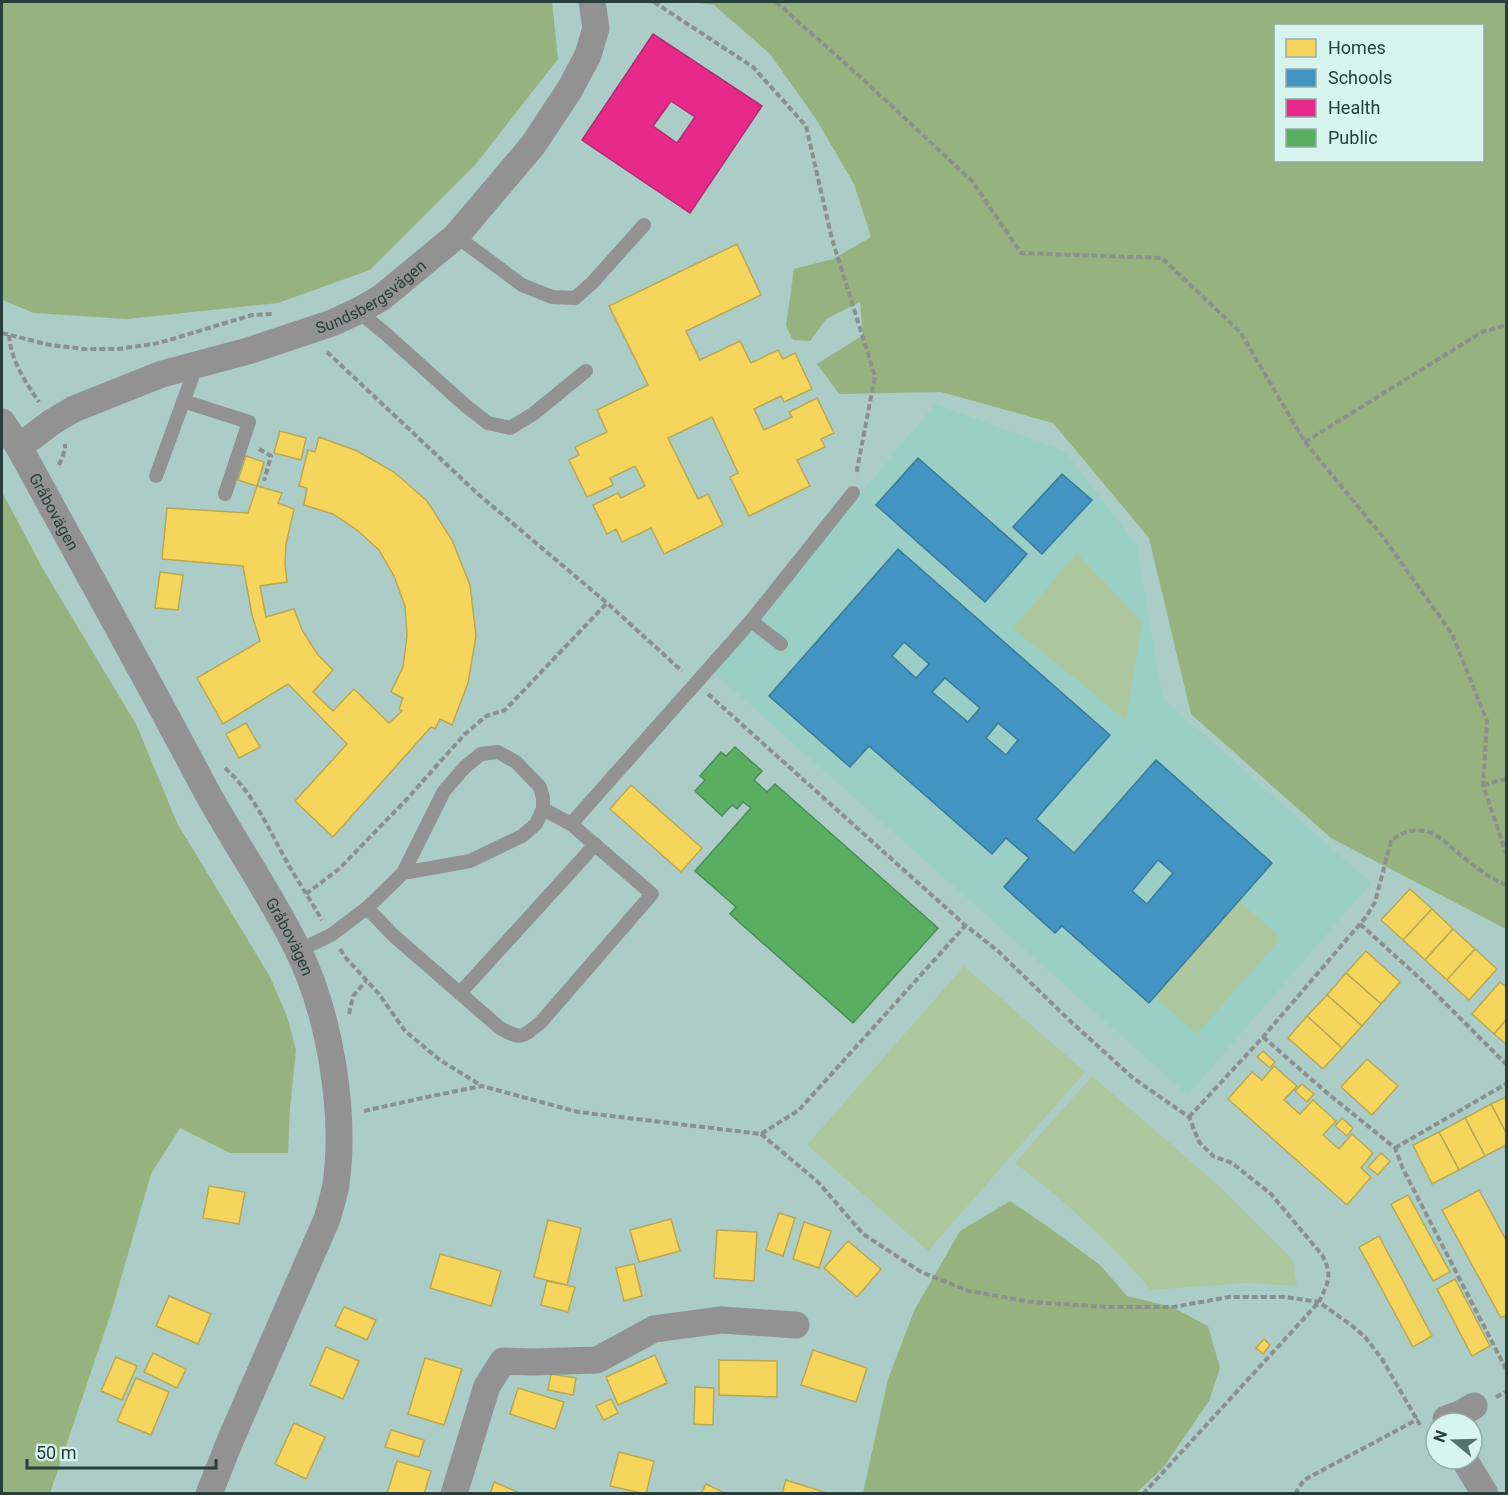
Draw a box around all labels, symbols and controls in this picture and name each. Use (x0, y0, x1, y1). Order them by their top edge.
legend (1274, 24, 1484, 162)
text: Homes (1328, 37, 1386, 58)
text: Schools (1328, 67, 1392, 88)
text: Health (1328, 97, 1380, 118)
text: Public (1328, 127, 1378, 148)
street label: Sundsbergsvägen (313, 255, 430, 337)
street label: Gråbovägen (26, 470, 83, 554)
street label: Gråbovägen (262, 894, 318, 978)
north arrow (1424, 1411, 1484, 1471)
text: N (1429, 1428, 1451, 1445)
scale bar (27, 1432, 216, 1470)
text: 50 m (36, 1442, 76, 1463)

